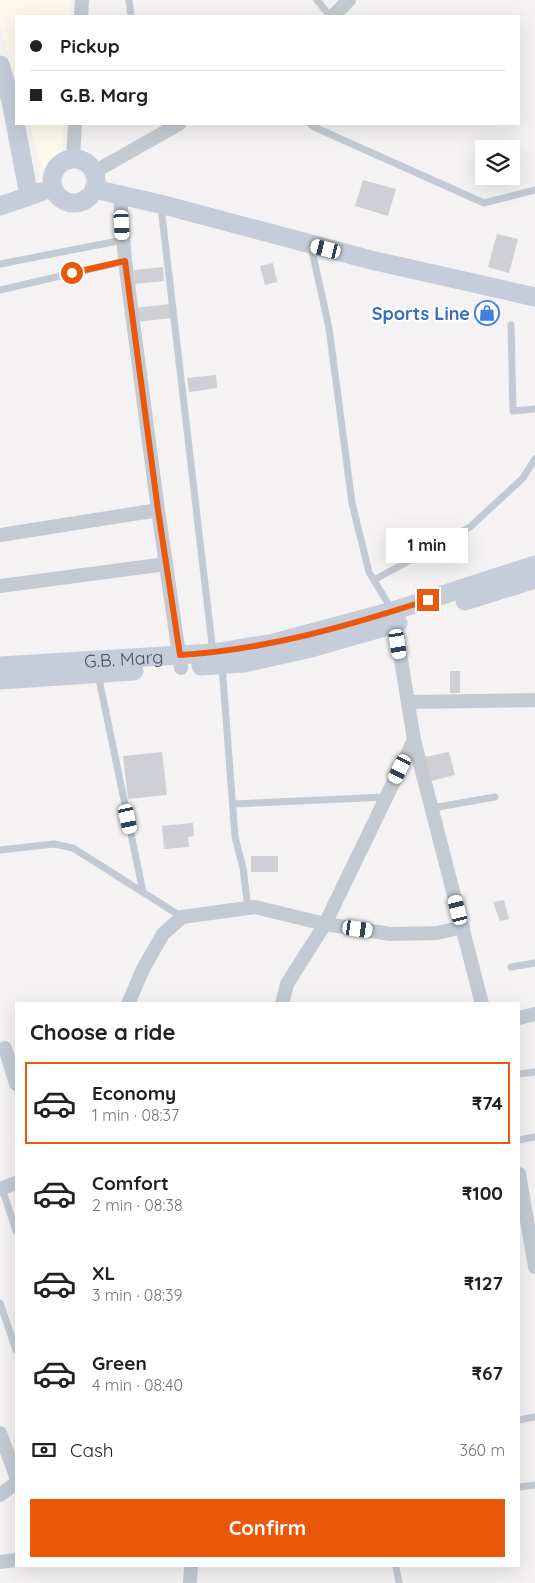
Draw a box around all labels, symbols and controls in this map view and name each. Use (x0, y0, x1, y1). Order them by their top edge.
text: Pickup (60, 34, 120, 58)
text: G.B. Marg (60, 83, 148, 107)
map controls (475, 140, 520, 185)
button: layers (475, 140, 520, 185)
car (113, 210, 130, 240)
car (309, 238, 342, 260)
route start (61, 262, 83, 284)
shop icon: Sports Line (474, 300, 500, 326)
place label: Sports Line (372, 302, 470, 325)
callout: 1 min (387, 528, 469, 562)
text: 1 min (408, 535, 446, 555)
route end (417, 589, 439, 611)
car (388, 628, 407, 660)
street label: G.B. Marg (83, 645, 164, 672)
car (386, 752, 413, 786)
car (117, 803, 138, 835)
car (447, 894, 468, 926)
car (342, 919, 373, 939)
text: Choose a ride (30, 1018, 175, 1046)
icon: car (32, 1081, 77, 1126)
text: Economy (92, 1081, 176, 1105)
text: ₹74 (472, 1091, 503, 1115)
text: 1 min · 08:37 (92, 1105, 179, 1125)
icon: car (32, 1171, 77, 1216)
text: Comfort (92, 1171, 169, 1195)
text: ₹100 (462, 1181, 503, 1205)
text: 2 min · 08:38 (92, 1195, 183, 1215)
icon: car (32, 1261, 77, 1306)
text: XL (92, 1261, 115, 1285)
text: ₹127 (464, 1271, 503, 1295)
text: 3 min · 08:39 (92, 1285, 182, 1305)
icon: car (32, 1351, 77, 1396)
text: Green (92, 1351, 147, 1375)
text: ₹67 (472, 1361, 503, 1385)
text: 4 min · 08:40 (92, 1375, 183, 1395)
icon: cash (30, 1436, 58, 1464)
text: Cash (70, 1438, 114, 1462)
text: 360 m (460, 1440, 505, 1460)
button: Confirm (30, 1499, 505, 1557)

